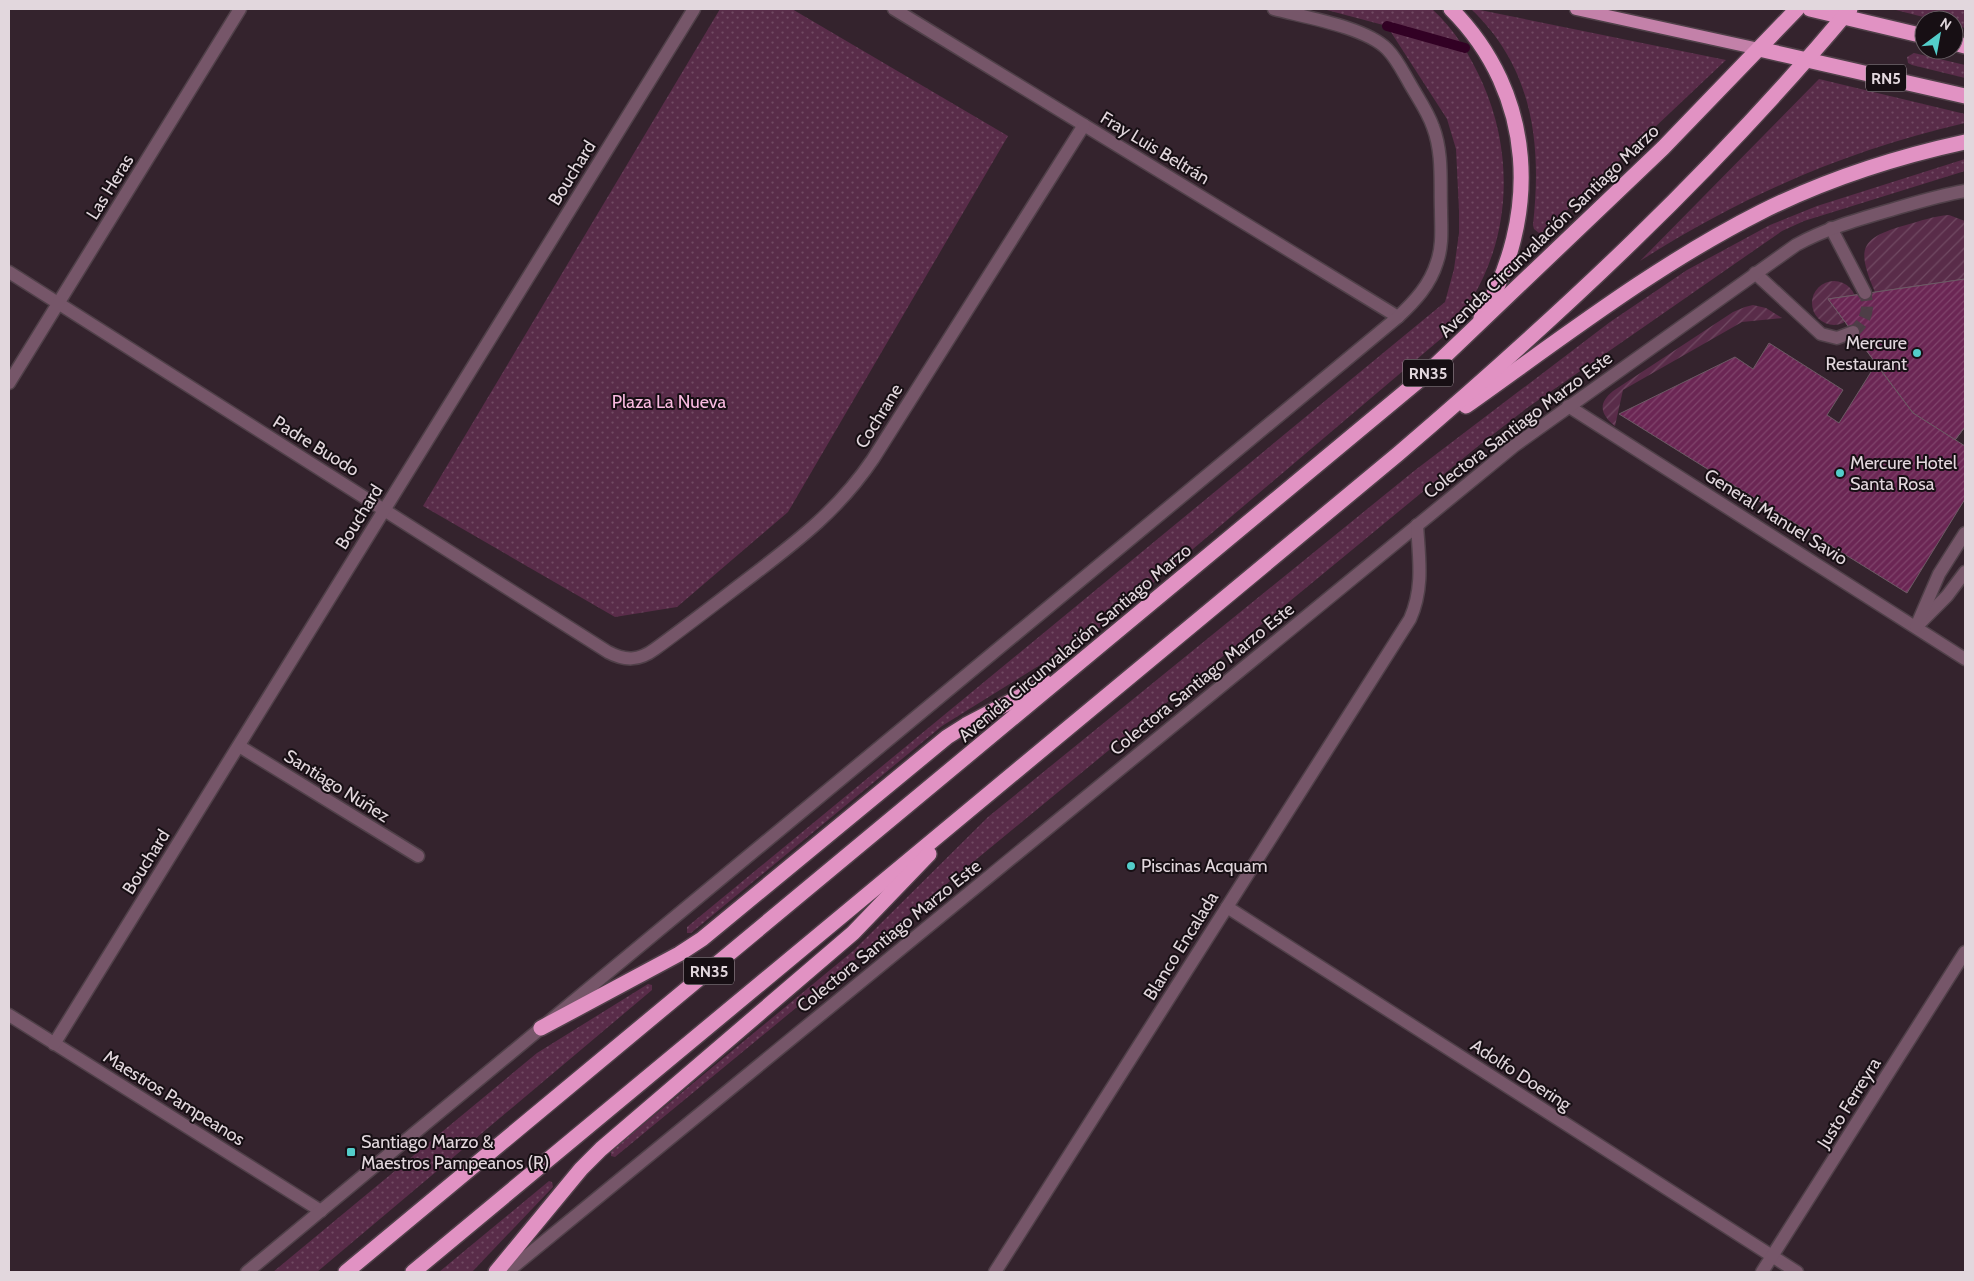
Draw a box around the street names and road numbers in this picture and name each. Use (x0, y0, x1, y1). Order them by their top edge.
road number: RN5 (1866, 64, 1906, 92)
street label: Fray Luis Beltrán (1096, 107, 1214, 189)
street label: Avenida Circunvalación Santiago Marzo (1435, 120, 1664, 342)
street label: Bouchard (544, 137, 600, 209)
street label: Las Heras (81, 150, 139, 224)
street label: Colectora Santiago Marzo Este (1419, 347, 1617, 503)
road number: RN35 (1403, 359, 1453, 386)
street label: Cochrane (851, 380, 907, 452)
street label: Padre Buodo (269, 411, 363, 481)
street label: General Manuel Savio (1700, 464, 1852, 570)
street label: Bouchard (331, 481, 387, 553)
street label: Avenida Circunvalación Santiago Marzo (954, 539, 1196, 747)
street label: Colectora Santiago Marzo Este (1105, 598, 1299, 760)
street label: Santiago Núñez (280, 745, 394, 827)
street label: Bouchard (118, 826, 174, 898)
street label: Colectora Santiago Marzo Este (792, 855, 986, 1017)
street label: Blanco Encalada (1139, 887, 1223, 1004)
road number: RN35 (684, 958, 734, 984)
street label: Adolfo Doering (1467, 1034, 1576, 1116)
street label: Maestros Pampeanos (99, 1046, 249, 1150)
street label: Justo Ferreyra (1812, 1053, 1886, 1153)

